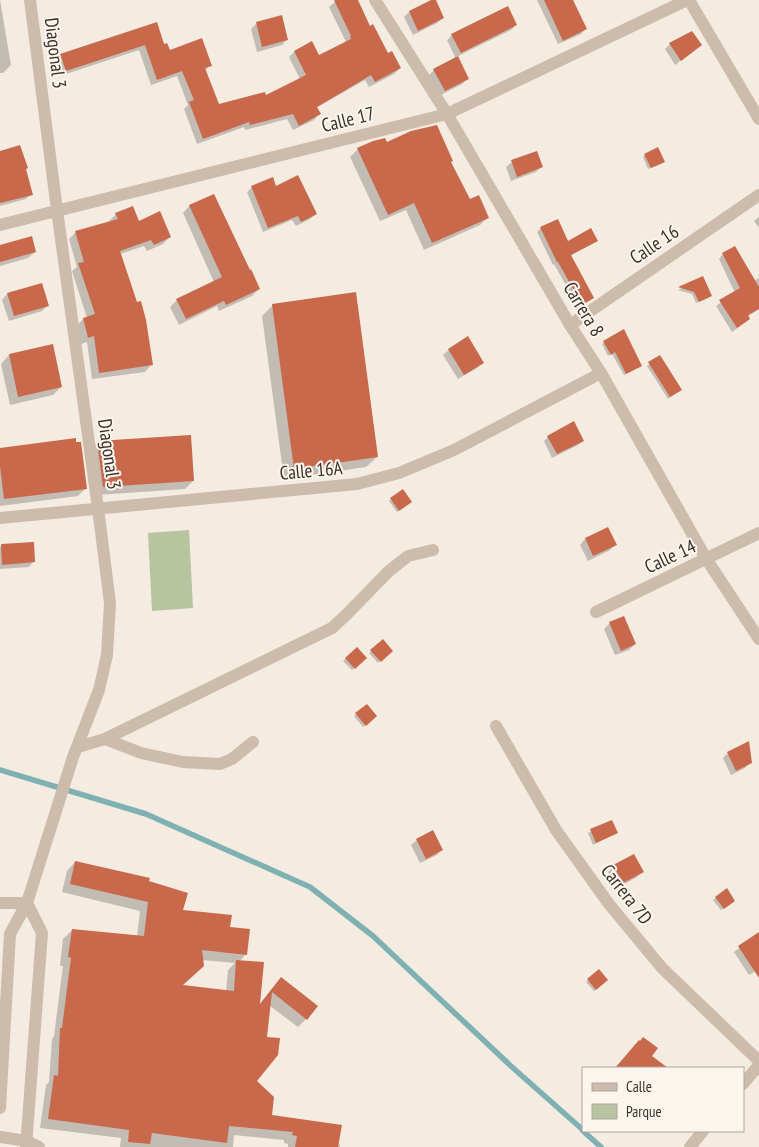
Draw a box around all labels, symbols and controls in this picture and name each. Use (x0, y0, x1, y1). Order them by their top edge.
street label: Diagonal 3 (40, 16, 72, 90)
street label: Calle 17 (319, 101, 377, 137)
street label: Calle 16 (625, 219, 683, 269)
street label: Carrera 8 (558, 277, 610, 341)
street label: Diagonal 3 (93, 417, 127, 491)
street label: Calle 16A (279, 455, 343, 485)
street label: Calle 14 (641, 534, 700, 578)
street label: Carrera 7D (596, 859, 658, 929)
legend (582, 1067, 744, 1132)
text: Calle (626, 1077, 652, 1096)
text: Parque (626, 1102, 662, 1121)

